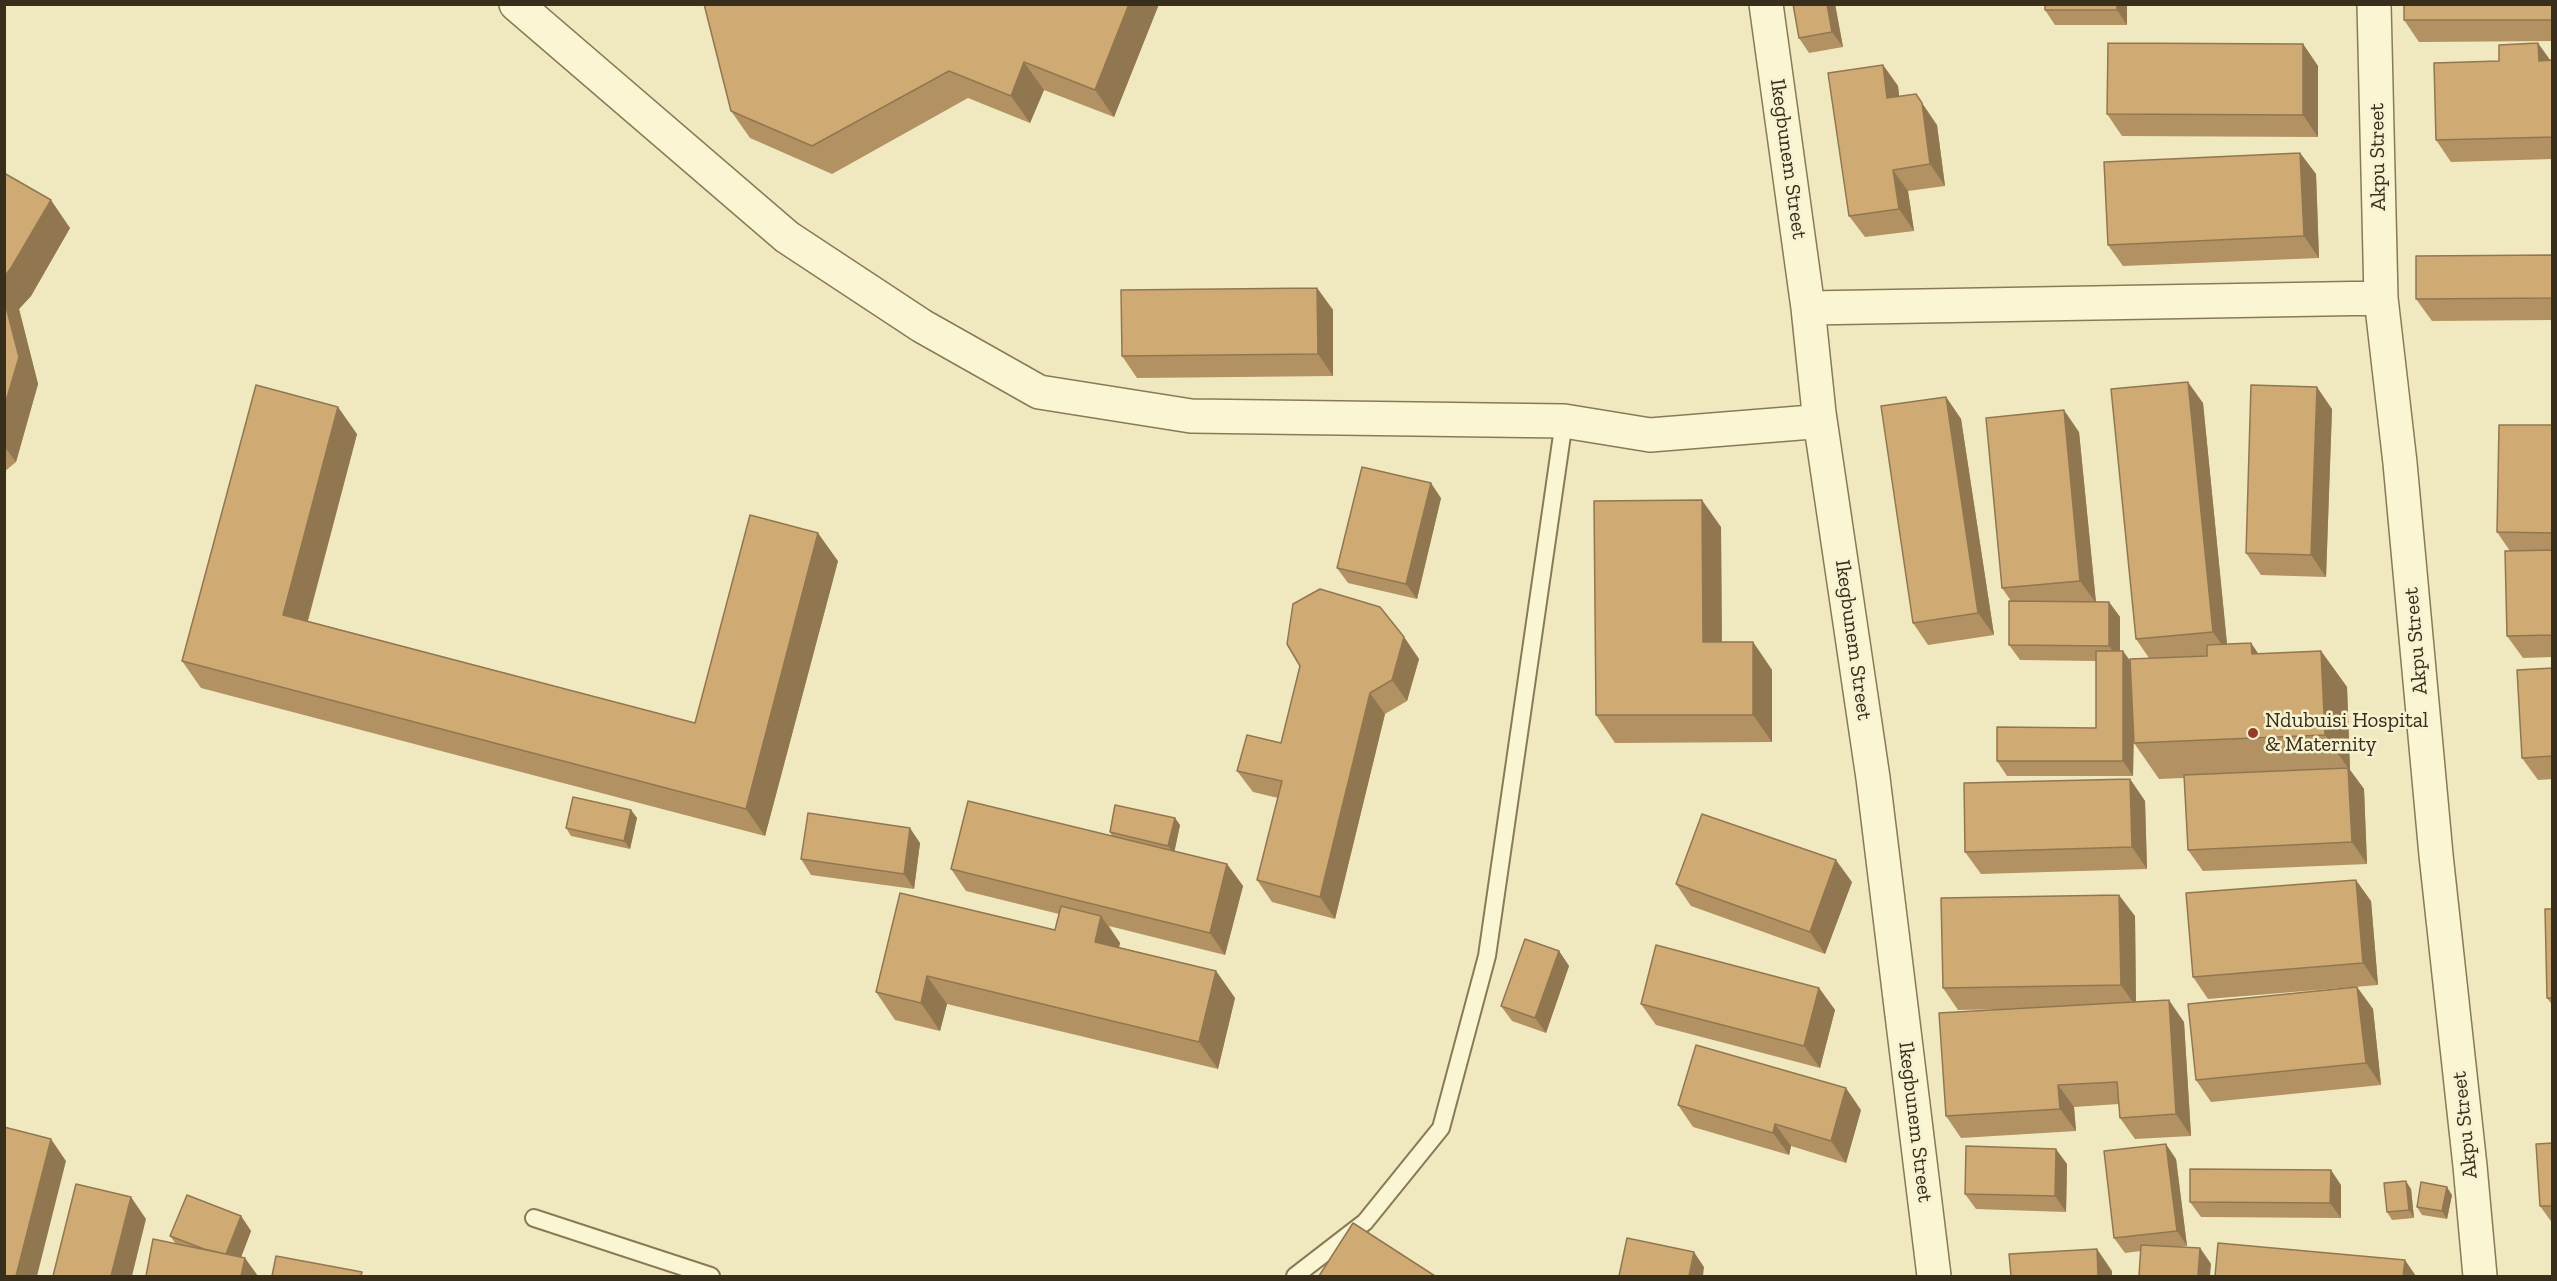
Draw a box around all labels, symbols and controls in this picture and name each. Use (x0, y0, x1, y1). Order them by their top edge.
street label: Ikegbunem Street (1764, 77, 1812, 241)
street label: Akpu Street (2364, 103, 2392, 211)
street label: Ikegbunem Street (1829, 558, 1877, 722)
street label: Akpu Street (2399, 586, 2433, 696)
place label: Ndubuisi Hospital & Maternity (2265, 708, 2428, 758)
marker: Ndubuisi Hospital & Maternity (2246, 726, 2260, 740)
street label: Ikegbunem Street (1893, 1040, 1937, 1204)
street label: Akpu Street (2447, 1070, 2483, 1180)

